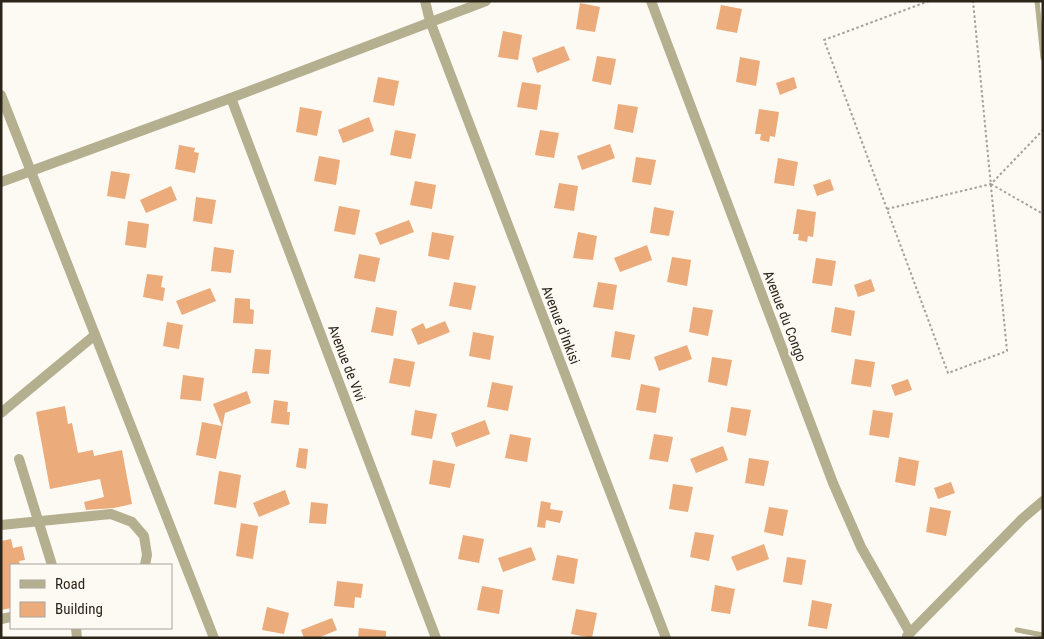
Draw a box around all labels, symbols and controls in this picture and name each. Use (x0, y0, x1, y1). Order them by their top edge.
street label: Avenue du Congo (760, 268, 810, 364)
street label: Avenue d'Inkisi (539, 284, 583, 366)
street label: Avenue de Vivi (325, 323, 369, 403)
legend (10, 564, 172, 629)
text: Road (55, 575, 85, 593)
text: Building (55, 600, 103, 618)

